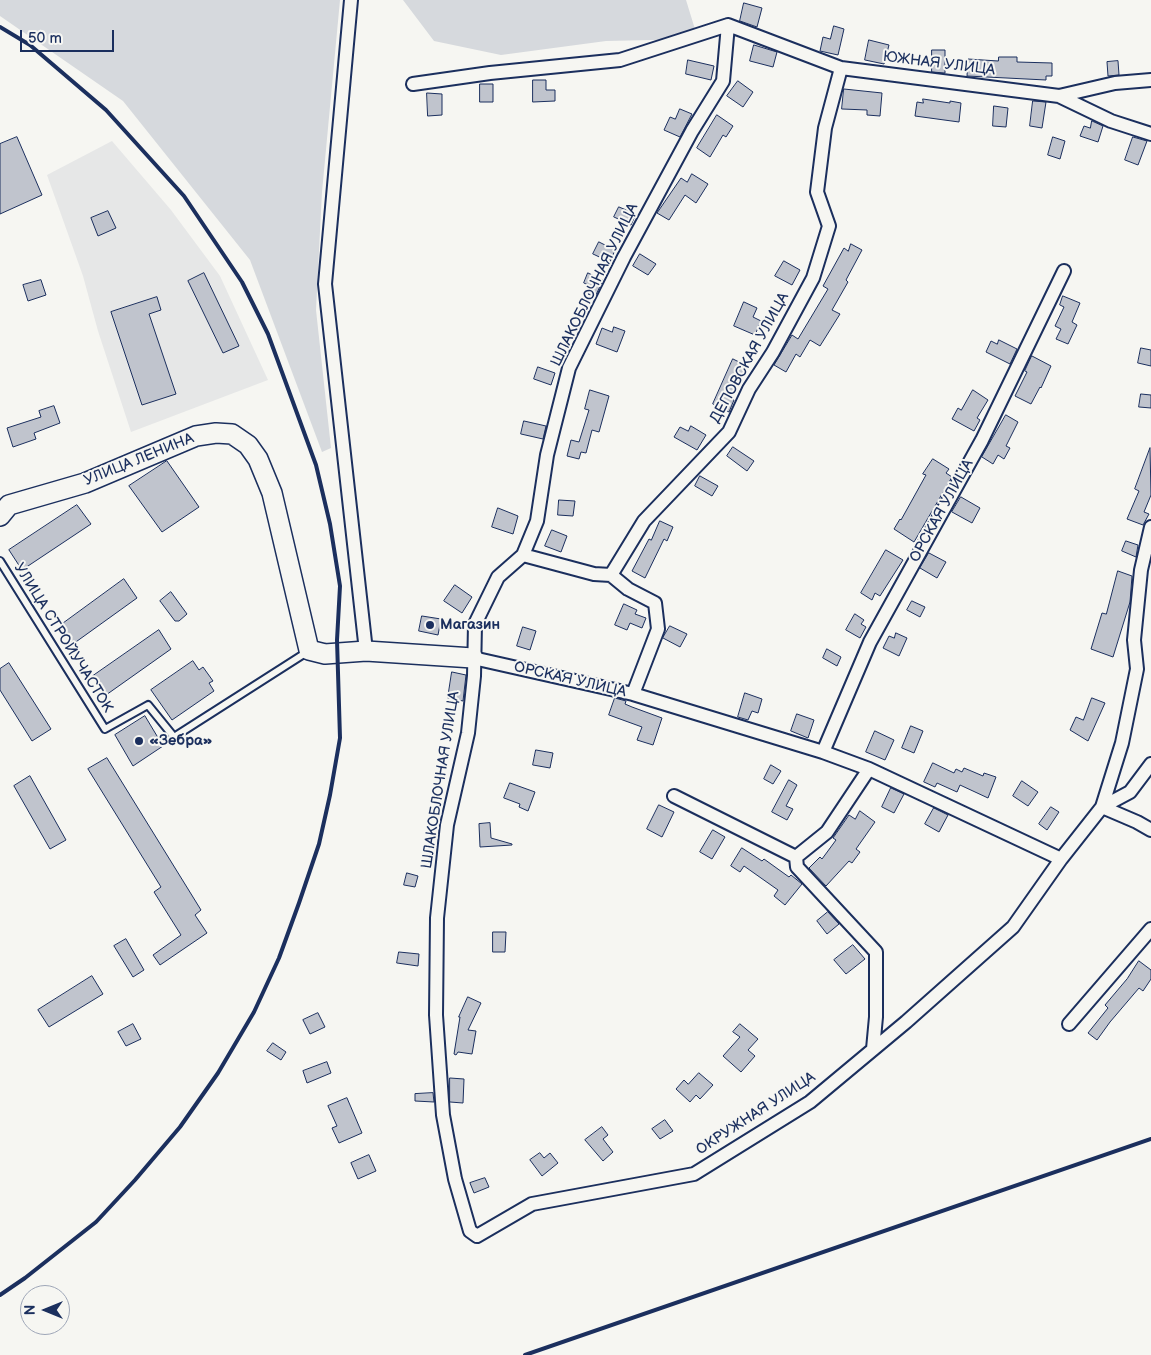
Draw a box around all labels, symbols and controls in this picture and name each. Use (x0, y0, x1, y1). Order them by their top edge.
scale bar (22, 20, 116, 52)
text: 50 m (28, 29, 62, 48)
street label: ЮЖНАЯ УЛИЦА (882, 48, 996, 80)
street label: ШЛАКОБЛОЧНАЯ УЛИЦА (548, 200, 642, 370)
street label: ДЕПОВСКАЯ УЛИЦА (707, 290, 793, 426)
street label: УЛИЦА ЛЕНИНА (81, 430, 197, 490)
street label: ОРСКАЯ УЛИЦА (906, 456, 978, 566)
street label: УЛИЦА СТРОЙУЧАСТОК (10, 560, 116, 716)
place label: Магазин (440, 616, 500, 634)
marker: Магазин (424, 619, 436, 631)
street label: ОРСКАЯ УЛИЦА (512, 658, 628, 702)
street label: ШЛАКОБЛОЧНАЯ УЛИЦА (418, 690, 464, 870)
place label: «Зебра» (149, 732, 213, 750)
marker: «Зебра» (133, 735, 145, 747)
street label: ОКРУЖНАЯ УЛИЦА (693, 1069, 819, 1159)
north arrow (20, 1285, 70, 1335)
text: N (22, 1305, 39, 1315)

